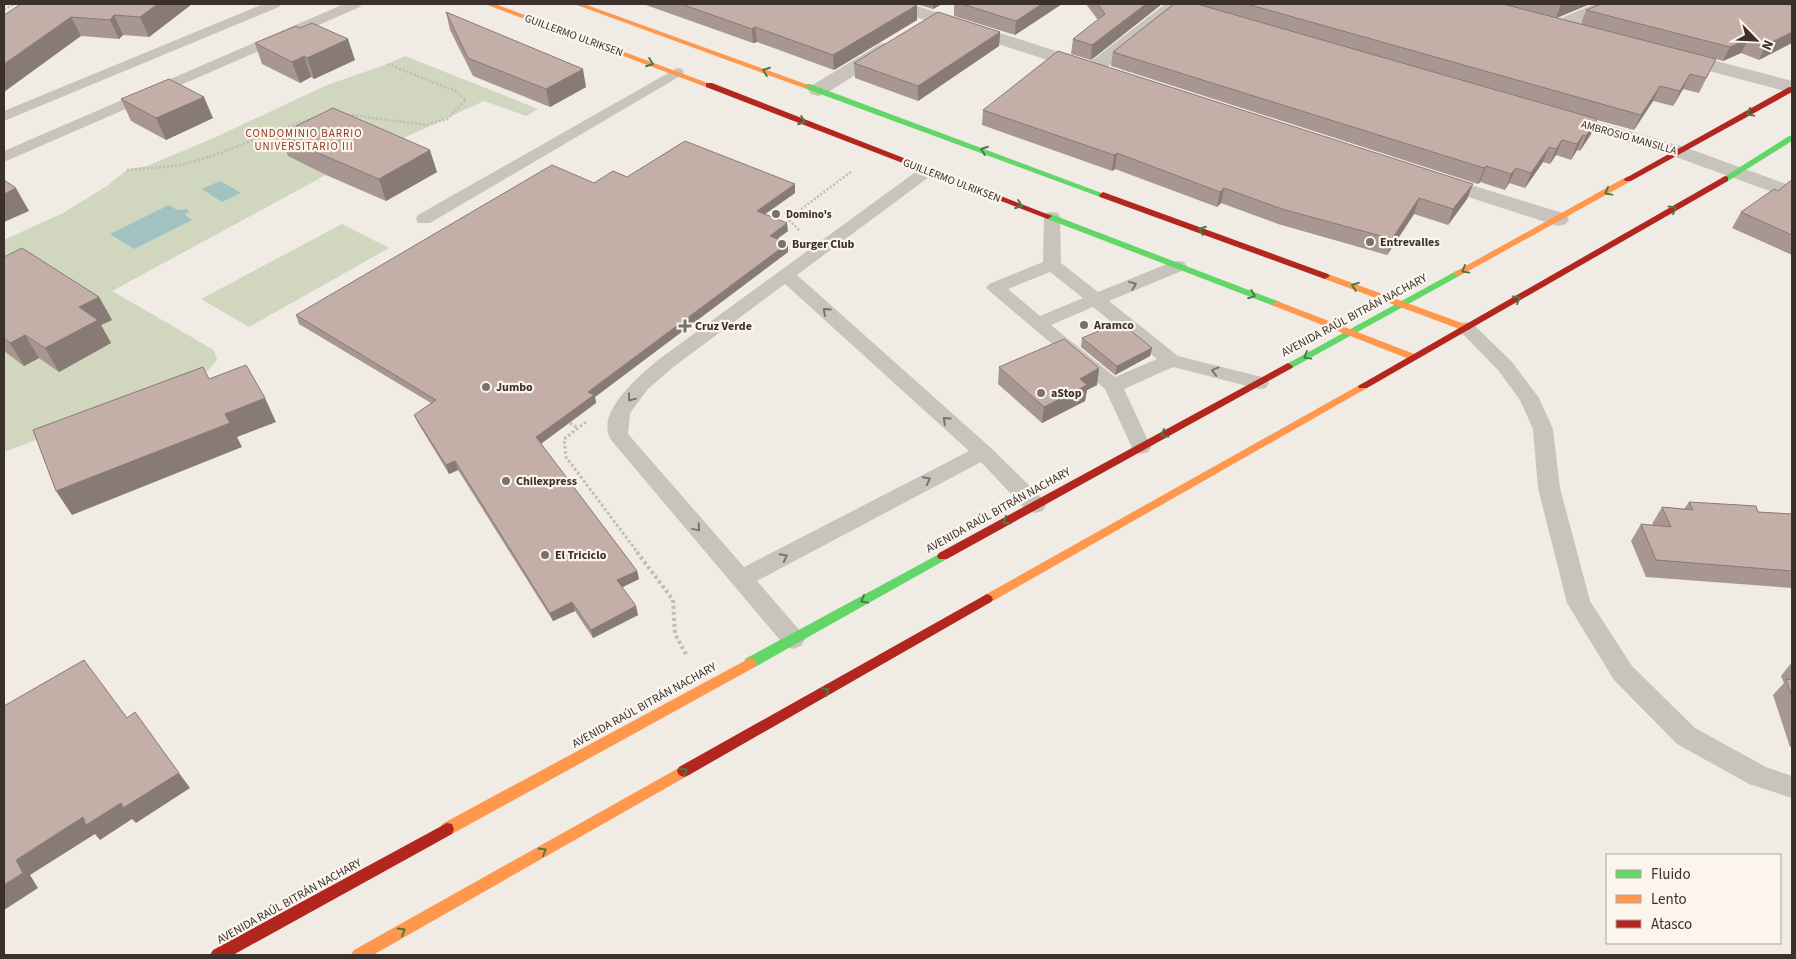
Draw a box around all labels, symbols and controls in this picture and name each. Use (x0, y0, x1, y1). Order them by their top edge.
street label: GUILLERMO ULRIKSEN (523, 11, 625, 60)
north arrow (1731, 15, 1781, 65)
text: N (1756, 37, 1778, 53)
one-way arrow (645, 57, 654, 67)
one-way arrow (762, 67, 770, 77)
one-way arrow (1746, 107, 1755, 117)
one-way arrow (797, 115, 806, 126)
street label: AMBROSIO MANSILLA (1579, 117, 1678, 158)
district label: CONDOMINIO BARRIO UNIVERSITARIO III (245, 126, 363, 154)
one-way arrow (980, 146, 989, 156)
street label: GUILLERMO ULRIKSEN (901, 155, 1003, 206)
one-way arrow (1604, 186, 1613, 196)
one-way arrow (1014, 199, 1022, 209)
one-way arrow (1667, 205, 1676, 215)
place label: Domino's (786, 207, 832, 222)
marker: Domino's (770, 208, 782, 220)
one-way arrow (1198, 226, 1207, 236)
place label: Entrevalles (1380, 234, 1440, 251)
place label: Burger Club (792, 236, 855, 253)
marker: Entrevalles (1364, 236, 1376, 248)
marker: Burger Club (776, 238, 788, 250)
one-way arrow (1462, 264, 1471, 274)
street label: AVENIDA RAÚL BITRÁN NACHARY (1278, 270, 1430, 361)
one-way arrow (1128, 281, 1137, 291)
one-way arrow (1351, 282, 1360, 292)
one-way arrow (1247, 289, 1256, 299)
one-way arrow (1511, 295, 1520, 305)
one-way arrow (822, 308, 831, 317)
place label: Aramco (1093, 317, 1134, 334)
place label: Cruz Verde (695, 318, 752, 335)
marker: Aramco (1078, 319, 1090, 331)
marker: Cruz Verde (679, 320, 691, 332)
one-way arrow (1303, 350, 1312, 360)
one-way arrow (1212, 367, 1220, 377)
place label: Jumbo (496, 379, 533, 396)
marker: Jumbo (480, 381, 492, 393)
place label: aStop (1051, 385, 1082, 402)
marker: aStop (1035, 387, 1047, 399)
one-way arrow (628, 392, 636, 401)
one-way arrow (943, 416, 952, 425)
one-way arrow (1161, 428, 1170, 438)
street label: AVENIDA RAÚL BITRÁN NACHARY (923, 463, 1074, 557)
place label: Chilexpress (516, 473, 577, 490)
marker: Chilexpress (500, 475, 512, 487)
one-way arrow (922, 476, 931, 486)
one-way arrow (1003, 515, 1012, 525)
one-way arrow (691, 522, 700, 531)
place label: El Triciclo (555, 547, 607, 564)
marker: El Triciclo (539, 549, 551, 561)
one-way arrow (779, 553, 788, 563)
one-way arrow (860, 593, 869, 603)
street label: AVENIDA RAÚL BITRÁN NACHARY (569, 658, 720, 752)
one-way arrow (820, 687, 829, 697)
one-way arrow (679, 767, 688, 777)
one-way arrow (538, 847, 547, 857)
street label: AVENIDA RAÚL BITRÁN NACHARY (214, 854, 365, 948)
legend (1606, 854, 1781, 944)
text: Fluido (1651, 864, 1691, 885)
text: Lento (1651, 889, 1687, 910)
text: Atasco (1651, 914, 1692, 935)
one-way arrow (396, 928, 405, 938)

